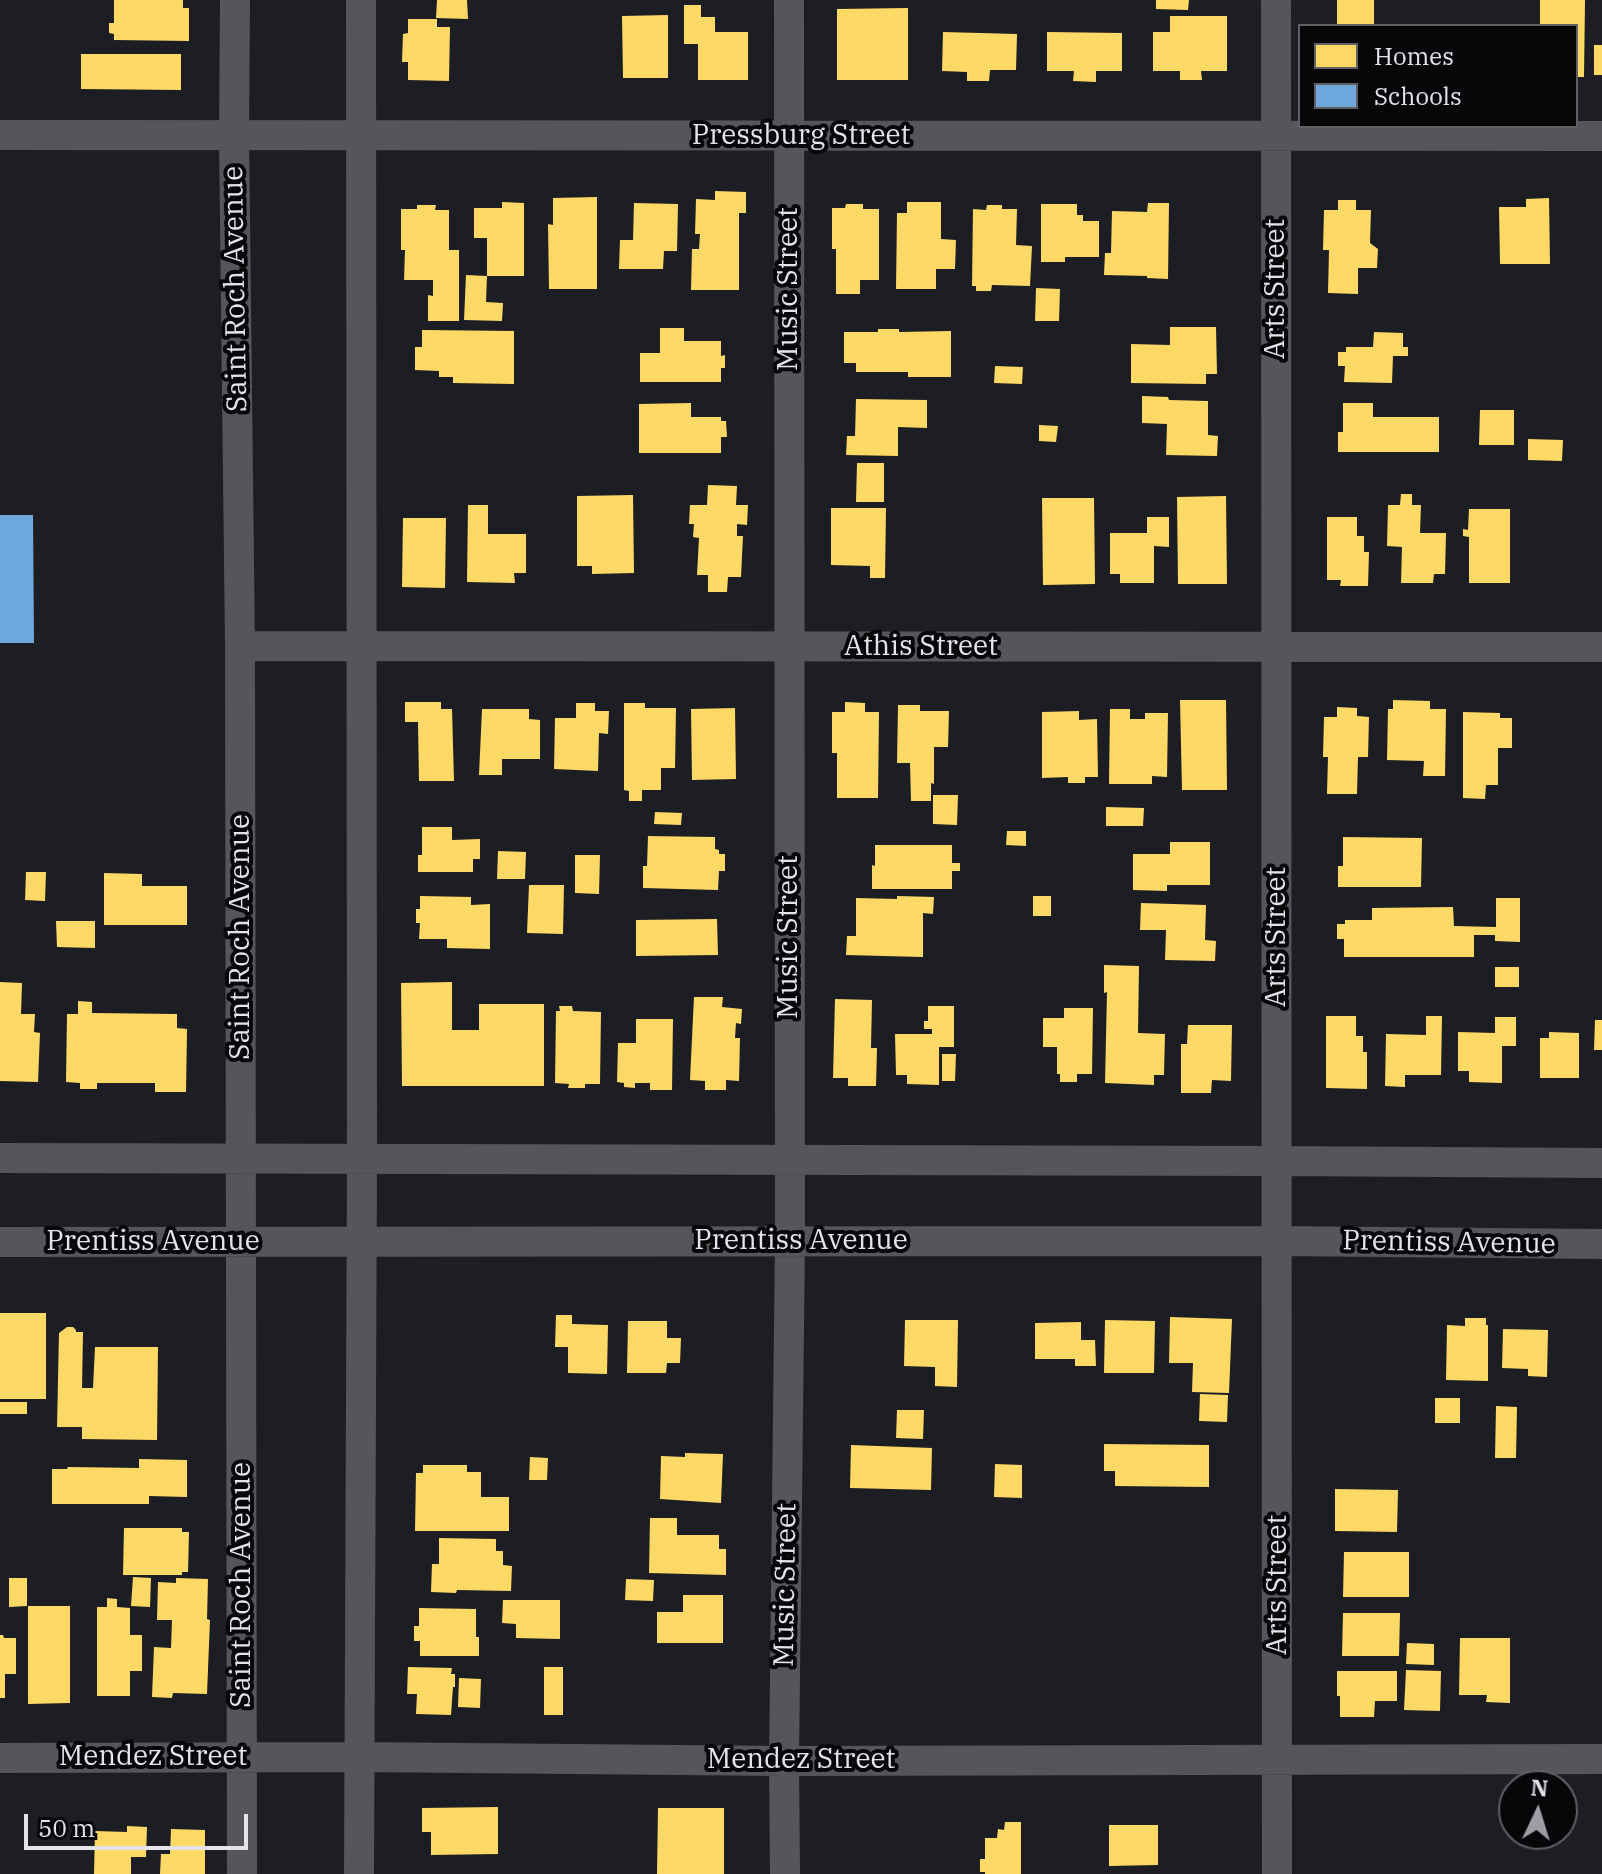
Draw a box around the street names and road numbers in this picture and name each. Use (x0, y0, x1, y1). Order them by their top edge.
street label: Pressburg Street (692, 119, 910, 153)
street label: Saint Roch Avenue (217, 166, 255, 412)
street label: Music Street (772, 207, 806, 371)
street label: Arts Street (1259, 219, 1293, 359)
street label: Athis Street (844, 630, 998, 664)
street label: Saint Roch Avenue (224, 814, 258, 1060)
street label: Music Street (772, 855, 806, 1019)
street label: Arts Street (1260, 867, 1294, 1007)
street label: Prentiss Avenue (694, 1224, 908, 1258)
street label: Prentiss Avenue (1342, 1224, 1556, 1262)
street label: Prentiss Avenue (46, 1225, 260, 1259)
street label: Saint Roch Avenue (225, 1462, 259, 1708)
street label: Music Street (768, 1503, 804, 1667)
street label: Arts Street (1261, 1515, 1295, 1655)
street label: Mendez Street (59, 1740, 247, 1774)
street label: Mendez Street (707, 1743, 895, 1777)

